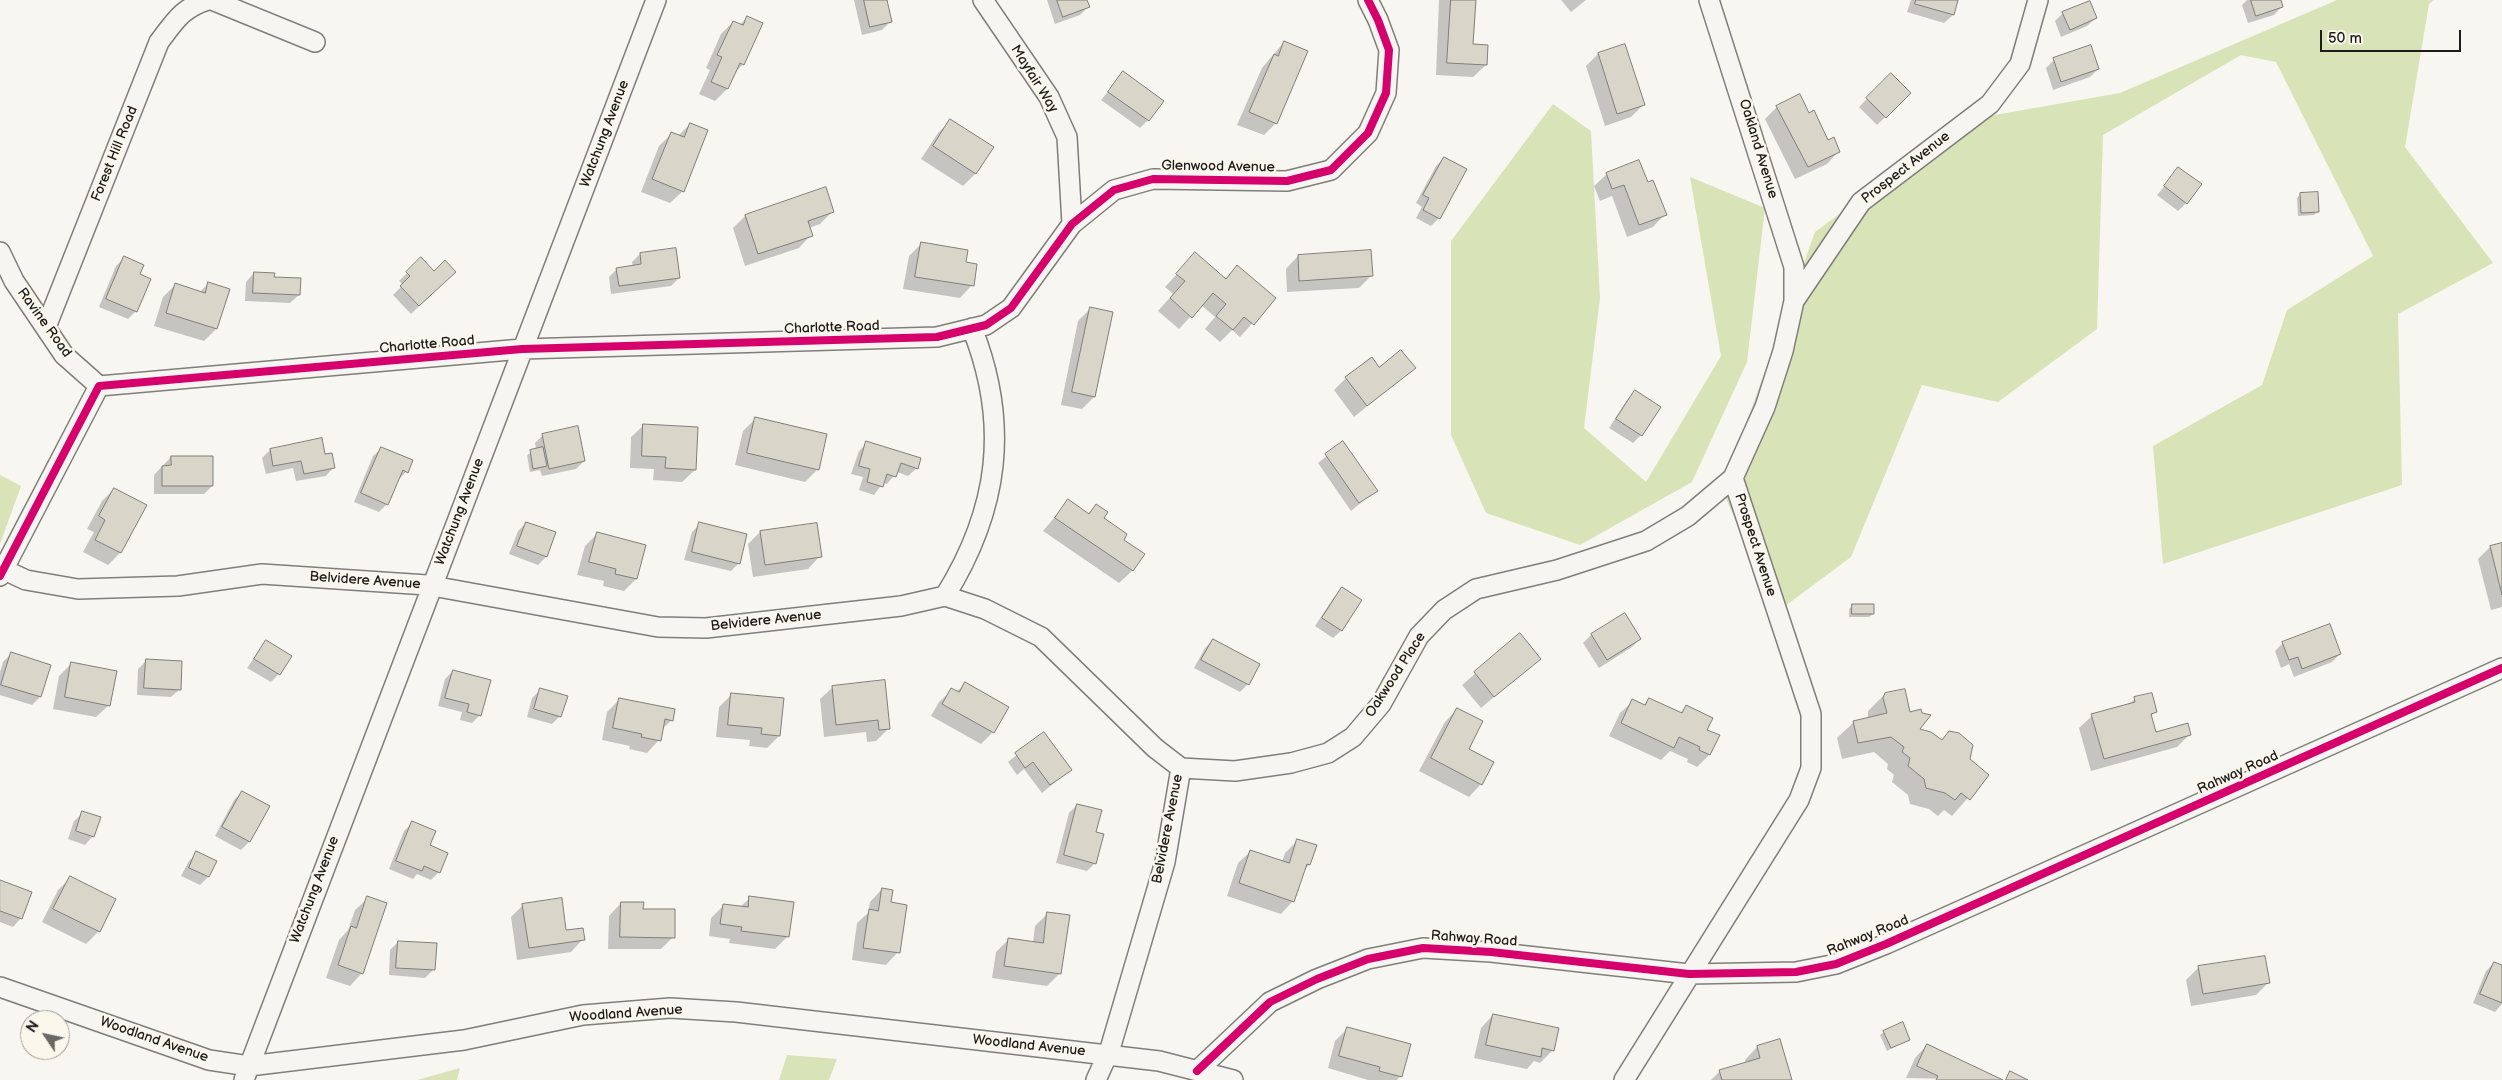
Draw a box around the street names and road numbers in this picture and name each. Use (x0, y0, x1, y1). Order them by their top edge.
street label: Mayfair Way (1007, 42, 1061, 116)
street label: Watchung Avenue (577, 78, 633, 190)
street label: Oakland Avenue (1735, 97, 1781, 201)
street label: Forest Hill Road (88, 104, 142, 204)
street label: Prospect Avenue (1859, 128, 1953, 208)
street label: Glenwood Avenue (1161, 158, 1275, 176)
street label: Ravine Road (13, 285, 75, 361)
street label: Charlotte Road (784, 318, 880, 338)
street label: Charlotte Road (379, 332, 475, 358)
street label: Watchung Avenue (432, 456, 488, 568)
street label: Prospect Avenue (1730, 491, 1780, 599)
street label: Belvidere Avenue (309, 569, 421, 593)
street label: Belvidere Avenue (710, 607, 822, 635)
street label: Oakwood Place (1362, 629, 1430, 721)
street label: Rahway Road (2195, 748, 2281, 798)
street label: Belvidere Avenue (1149, 773, 1187, 885)
street label: Watchung Avenue (287, 834, 343, 946)
street label: Rahway Road (1825, 912, 1911, 960)
street label: Rahway Road (1430, 928, 1518, 950)
street label: Woodland Avenue (569, 1002, 683, 1026)
street label: Woodland Avenue (98, 1014, 210, 1066)
street label: Woodland Avenue (972, 1032, 1086, 1060)

